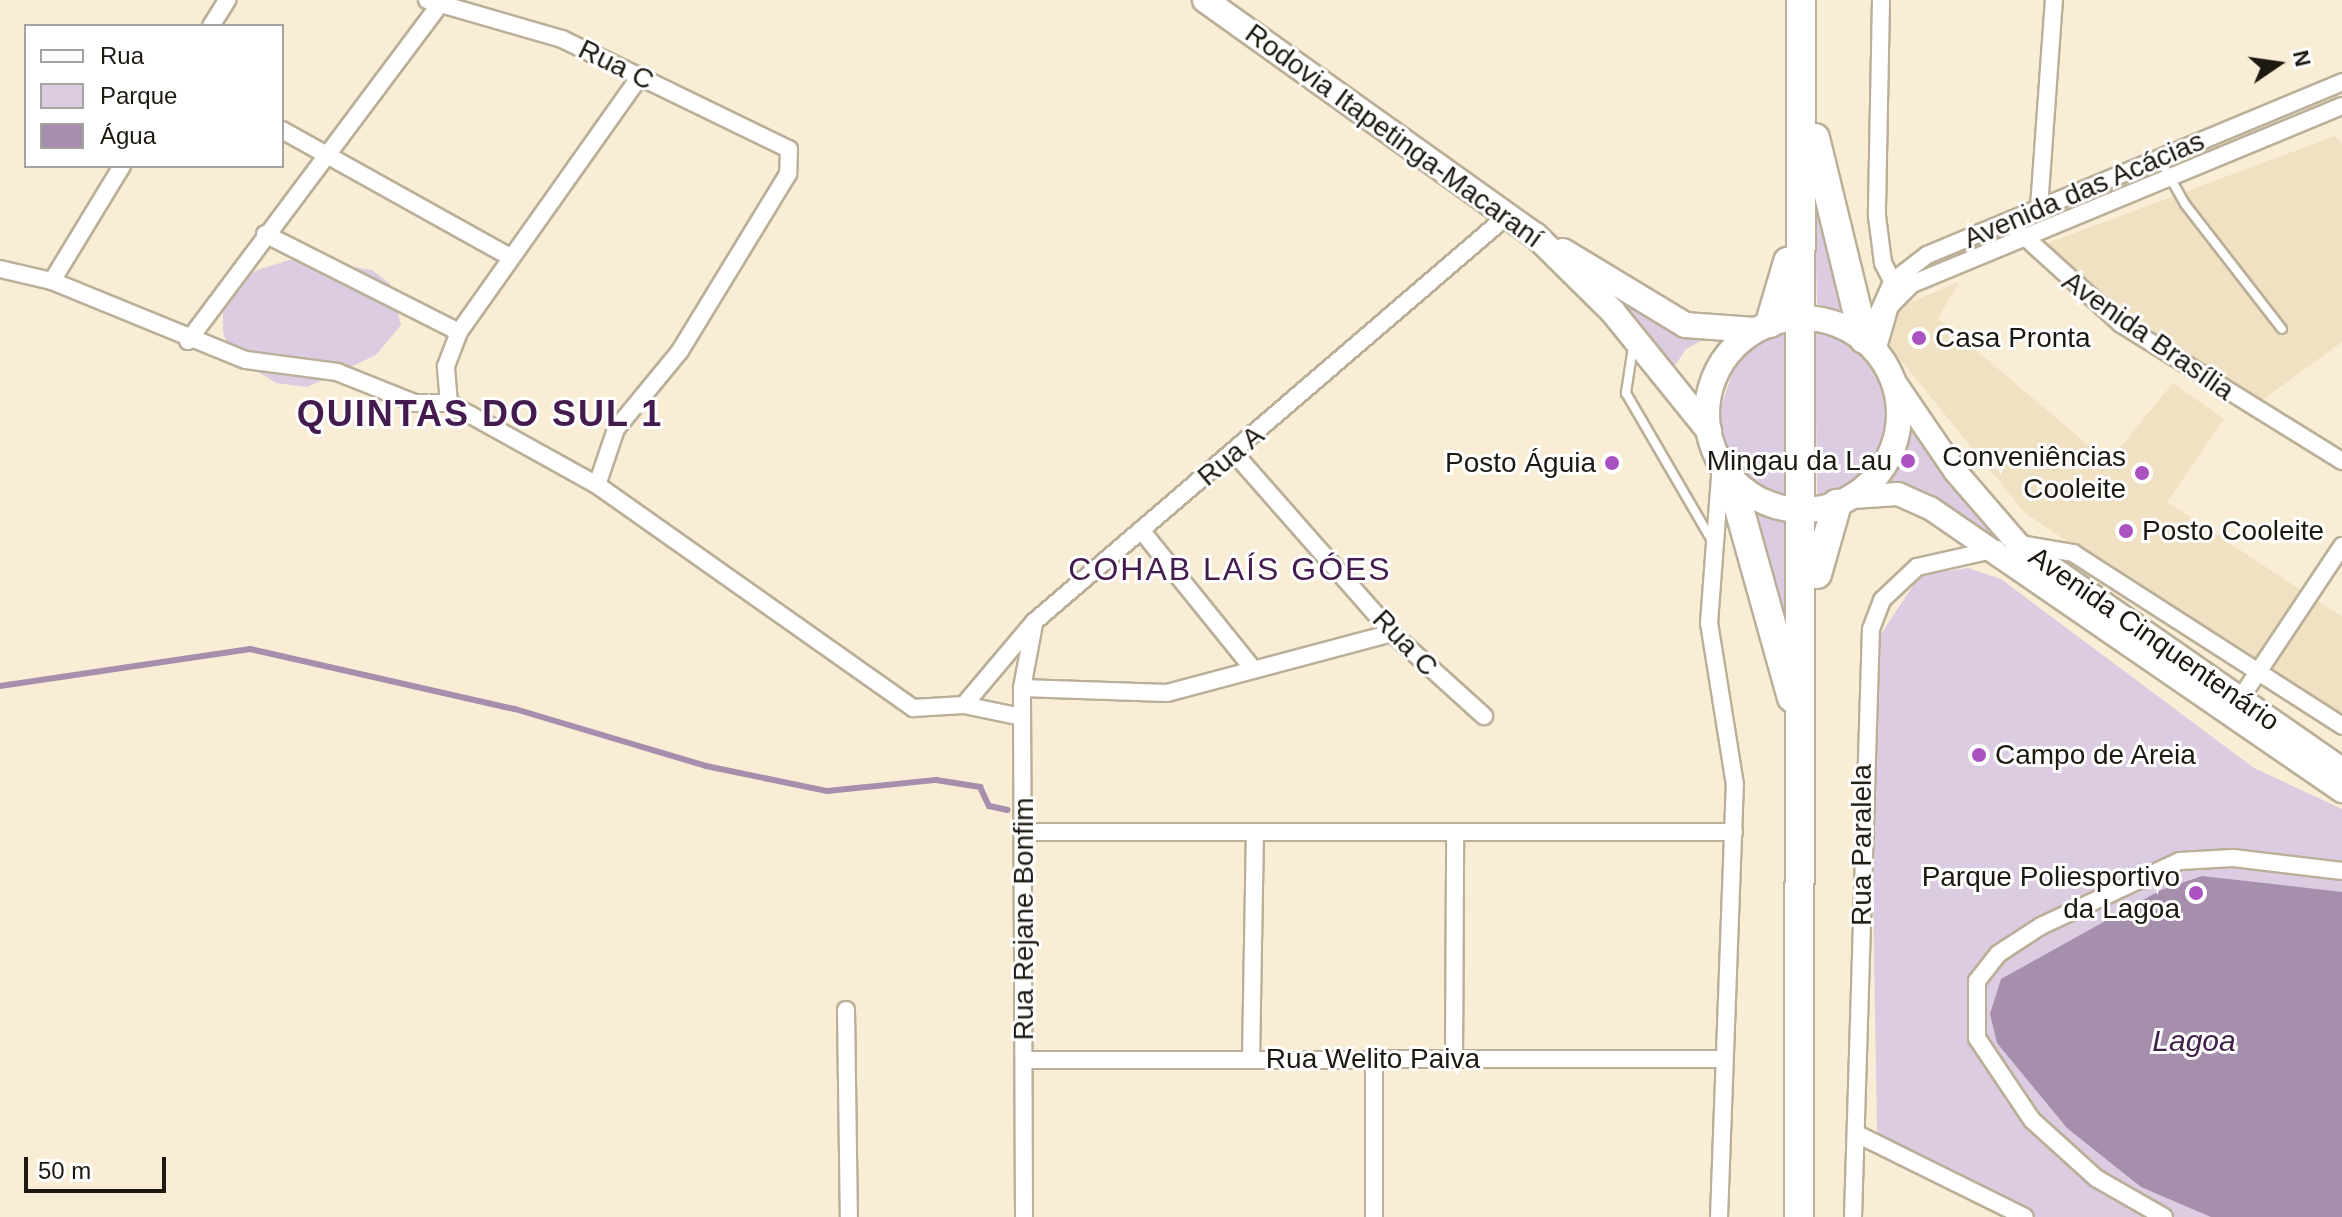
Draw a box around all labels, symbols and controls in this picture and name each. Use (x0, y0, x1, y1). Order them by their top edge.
street label: Rodovia Itapetinga-Macaraní (1239, 17, 1549, 255)
legend (24, 24, 284, 168)
north arrow (2238, 24, 2318, 104)
street label: Rua C (573, 33, 659, 97)
text: Rua (100, 42, 144, 69)
text: N (2288, 48, 2316, 69)
text: Parque (100, 82, 177, 109)
text: Água (100, 122, 156, 149)
street label: Avenida das Acácias (1958, 124, 2210, 256)
street label: Avenida Brasília (2056, 264, 2240, 408)
place label: Casa Pronta (1935, 321, 2091, 355)
marker: Casa Pronta (1910, 329, 1928, 347)
district label: QUINTAS DO SUL 1 (296, 392, 664, 436)
street label: Rua A (1190, 418, 1272, 494)
place label: Conveniências Cooleite (1942, 440, 2126, 506)
place label: Mingau da Lau (1707, 444, 1892, 478)
place label: Posto Águia (1445, 446, 1596, 480)
marker: Mingau da Lau (1899, 452, 1917, 470)
marker: Posto Águia (1603, 454, 1621, 472)
marker: Conveniências Cooleite (2133, 464, 2151, 482)
place label: Posto Cooleite (2142, 514, 2324, 548)
marker: Posto Cooleite (2117, 522, 2135, 540)
street label: Avenida Cinquentenário (2022, 540, 2286, 738)
district label: COHAB LAÍS GÓES (1068, 550, 1392, 588)
street label: Rua C (1365, 603, 1445, 683)
place label: Campo de Areia (1995, 738, 2197, 772)
marker: Campo de Areia (1970, 746, 1988, 764)
street label: Rua Paralela (1845, 764, 1879, 926)
street label: Rua Rejane Bonfim (1007, 798, 1041, 1040)
place label: Parque Poliesportivo da Lagoa (1922, 860, 2180, 926)
marker: Parque Poliesportivo da Lagoa (2187, 884, 2205, 902)
water label: Lagoa (2152, 1023, 2236, 1059)
street label: Rua Welito Paiva (1266, 1042, 1480, 1076)
scale bar (28, 1141, 170, 1191)
text: 50 m (38, 1157, 91, 1184)

